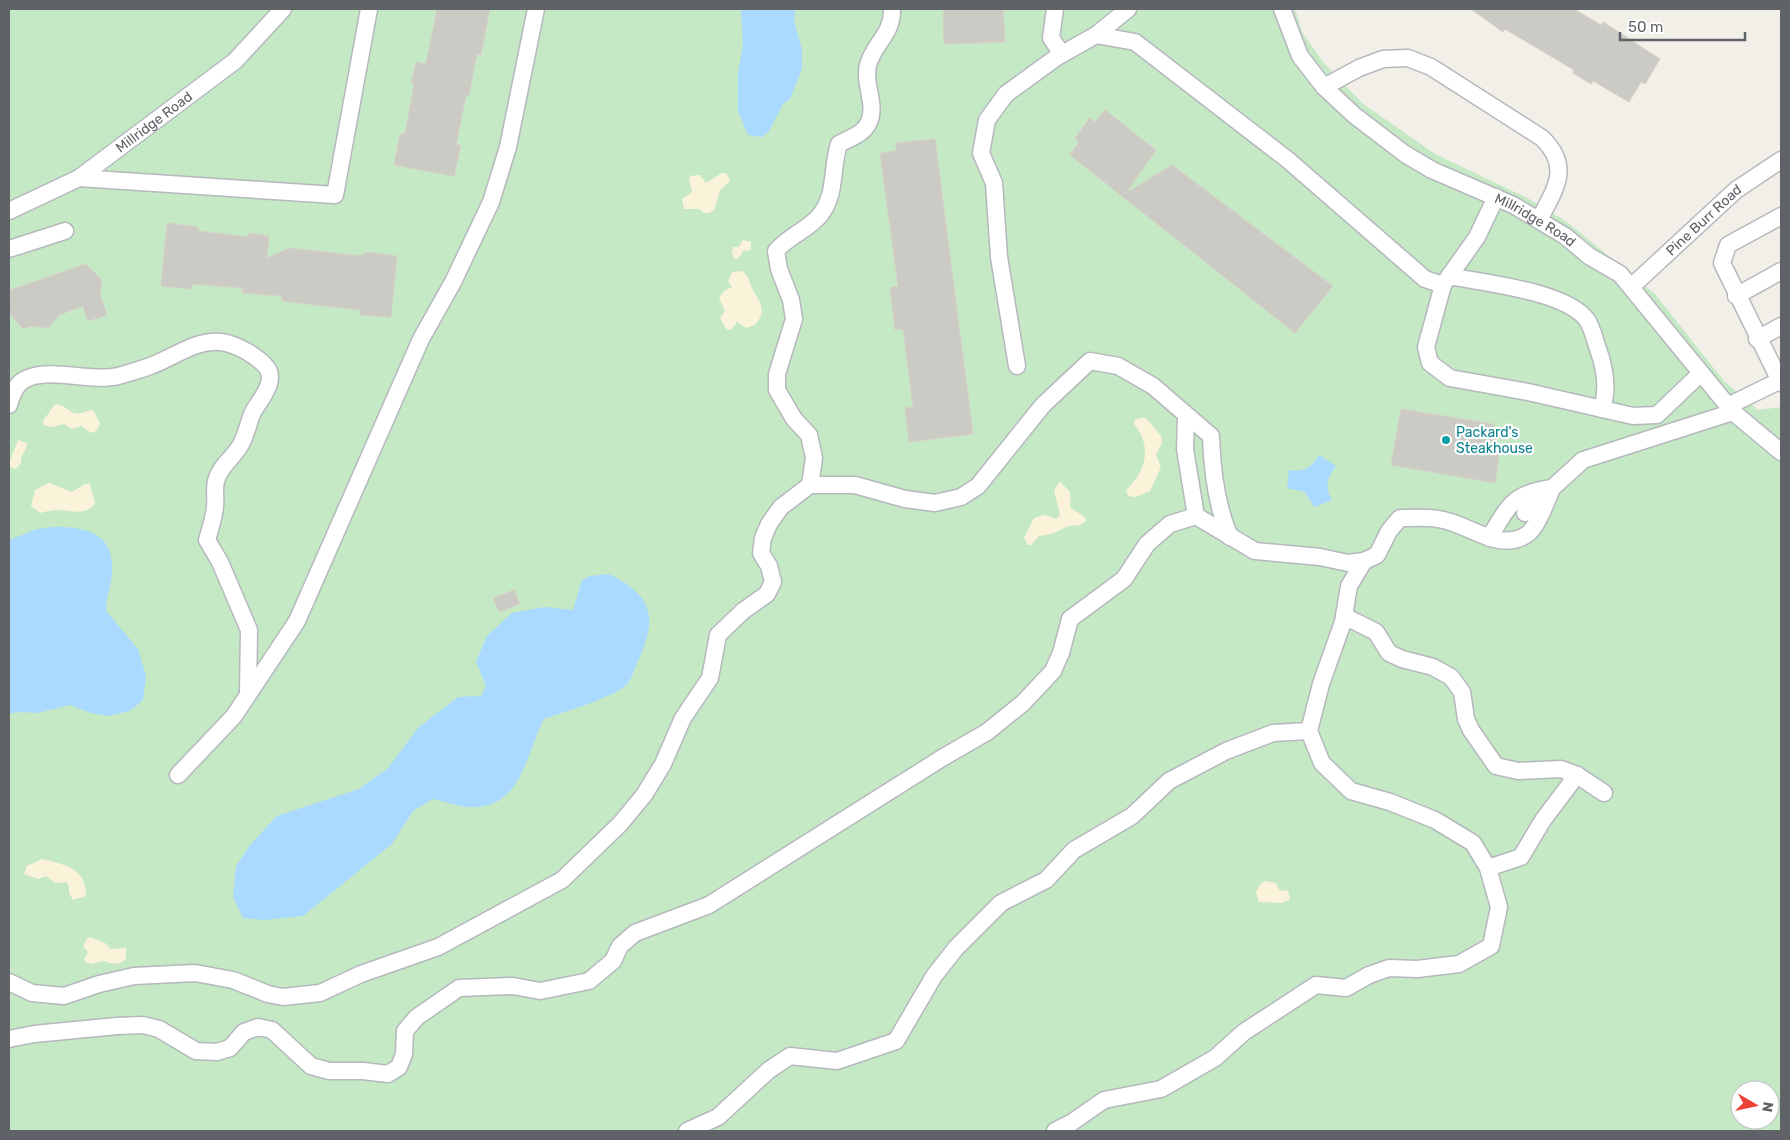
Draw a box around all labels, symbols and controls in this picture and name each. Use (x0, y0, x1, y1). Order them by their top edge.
scale bar (1620, 10, 1745, 42)
text: 50 m (1628, 18, 1663, 36)
street label: Millridge Road (112, 88, 195, 156)
street label: Pine Burr Road (1662, 180, 1744, 259)
street label: Millridge Road (1492, 190, 1579, 250)
place label: Packard's Steakhouse (1456, 424, 1533, 457)
marker: Packard's Steakhouse (1440, 434, 1452, 446)
north arrow (1730, 1080, 1780, 1130)
text: N (1758, 1101, 1777, 1113)

